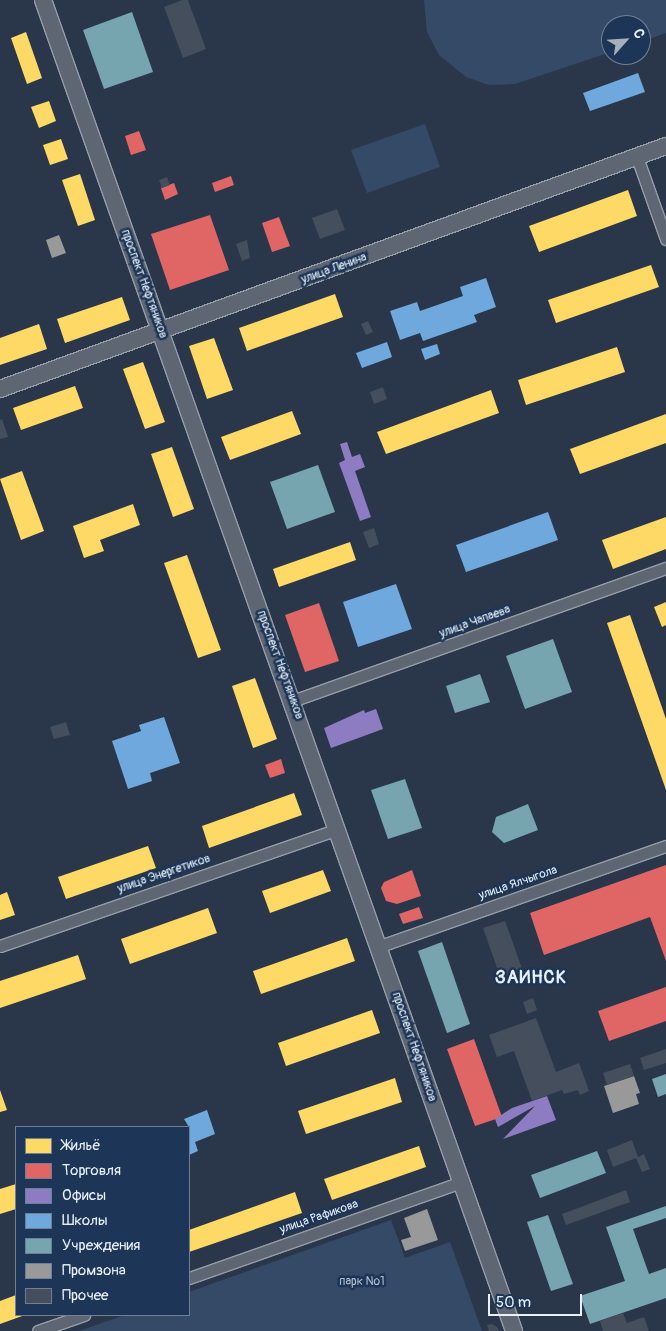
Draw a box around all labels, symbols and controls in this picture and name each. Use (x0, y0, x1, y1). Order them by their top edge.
north arrow (601, 15, 651, 65)
text: С (629, 26, 649, 41)
street label: проспект Нефтяников (118, 228, 170, 340)
street label: улица Ленина (299, 251, 369, 287)
street label: улица Чапаева (438, 603, 512, 641)
street label: проспект Нефтяников (254, 609, 306, 721)
street label: улица Энергетиков (116, 851, 212, 897)
street label: улица Ялчыгола (477, 863, 559, 903)
district label: ЗАИНСК (494, 967, 568, 989)
street label: проспект Нефтяников (389, 990, 439, 1104)
legend (15, 1126, 190, 1316)
text: Жильё (62, 1136, 101, 1155)
text: Торговля (62, 1161, 121, 1180)
text: Офисы (62, 1186, 106, 1205)
street label: улица Рафикова (278, 1197, 360, 1237)
text: Школы (62, 1211, 108, 1230)
text: Учреждения (62, 1236, 140, 1255)
text: Промзона (62, 1261, 126, 1280)
park label: парк №1 (339, 1275, 385, 1289)
scale bar (491, 1284, 585, 1316)
text: Прочее (62, 1286, 109, 1305)
text: 50 m (496, 1293, 531, 1312)

